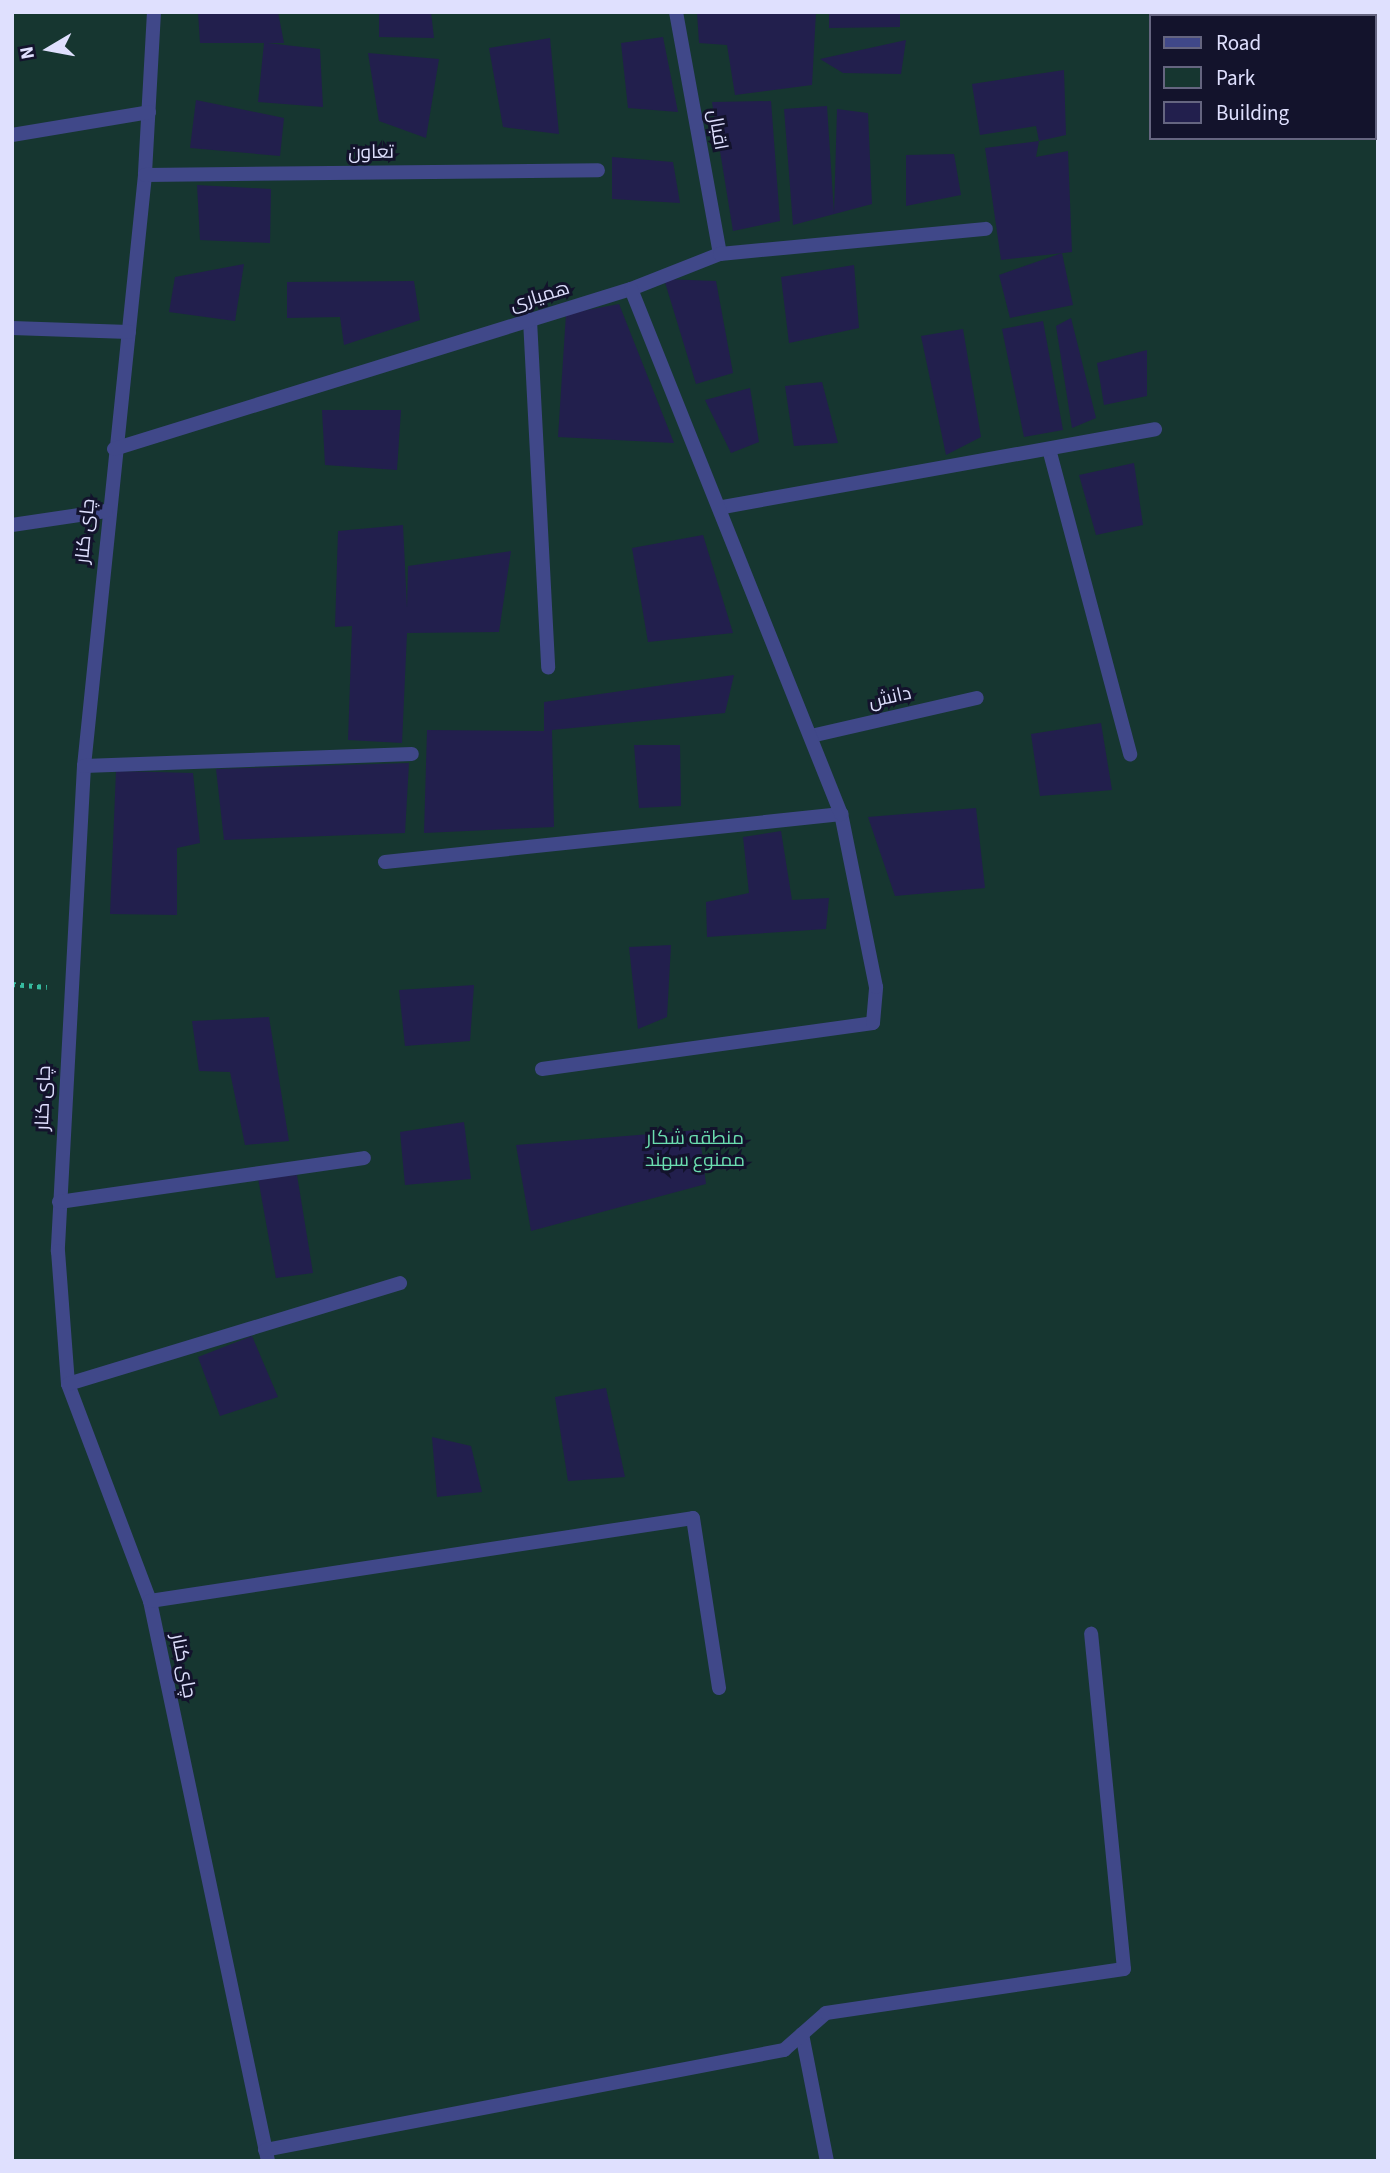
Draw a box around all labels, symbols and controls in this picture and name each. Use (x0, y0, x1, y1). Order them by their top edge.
north arrow (14, 14, 84, 84)
legend (1148, 14, 1376, 140)
text: Road (1216, 28, 1261, 58)
text: N (13, 44, 42, 61)
text: Park (1216, 63, 1255, 93)
text: Building (1216, 98, 1289, 128)
street label: اقبال (702, 108, 732, 152)
street label: تعاون (348, 141, 394, 165)
street label: همیاری (507, 277, 573, 317)
street label: چای کنار (71, 497, 101, 565)
street label: دانش (866, 682, 914, 714)
street label: چای کنار (31, 1065, 57, 1131)
park label: منطقه شکار ممنوع سهند (645, 1128, 745, 1172)
street label: چای کنار (166, 1632, 200, 1700)

